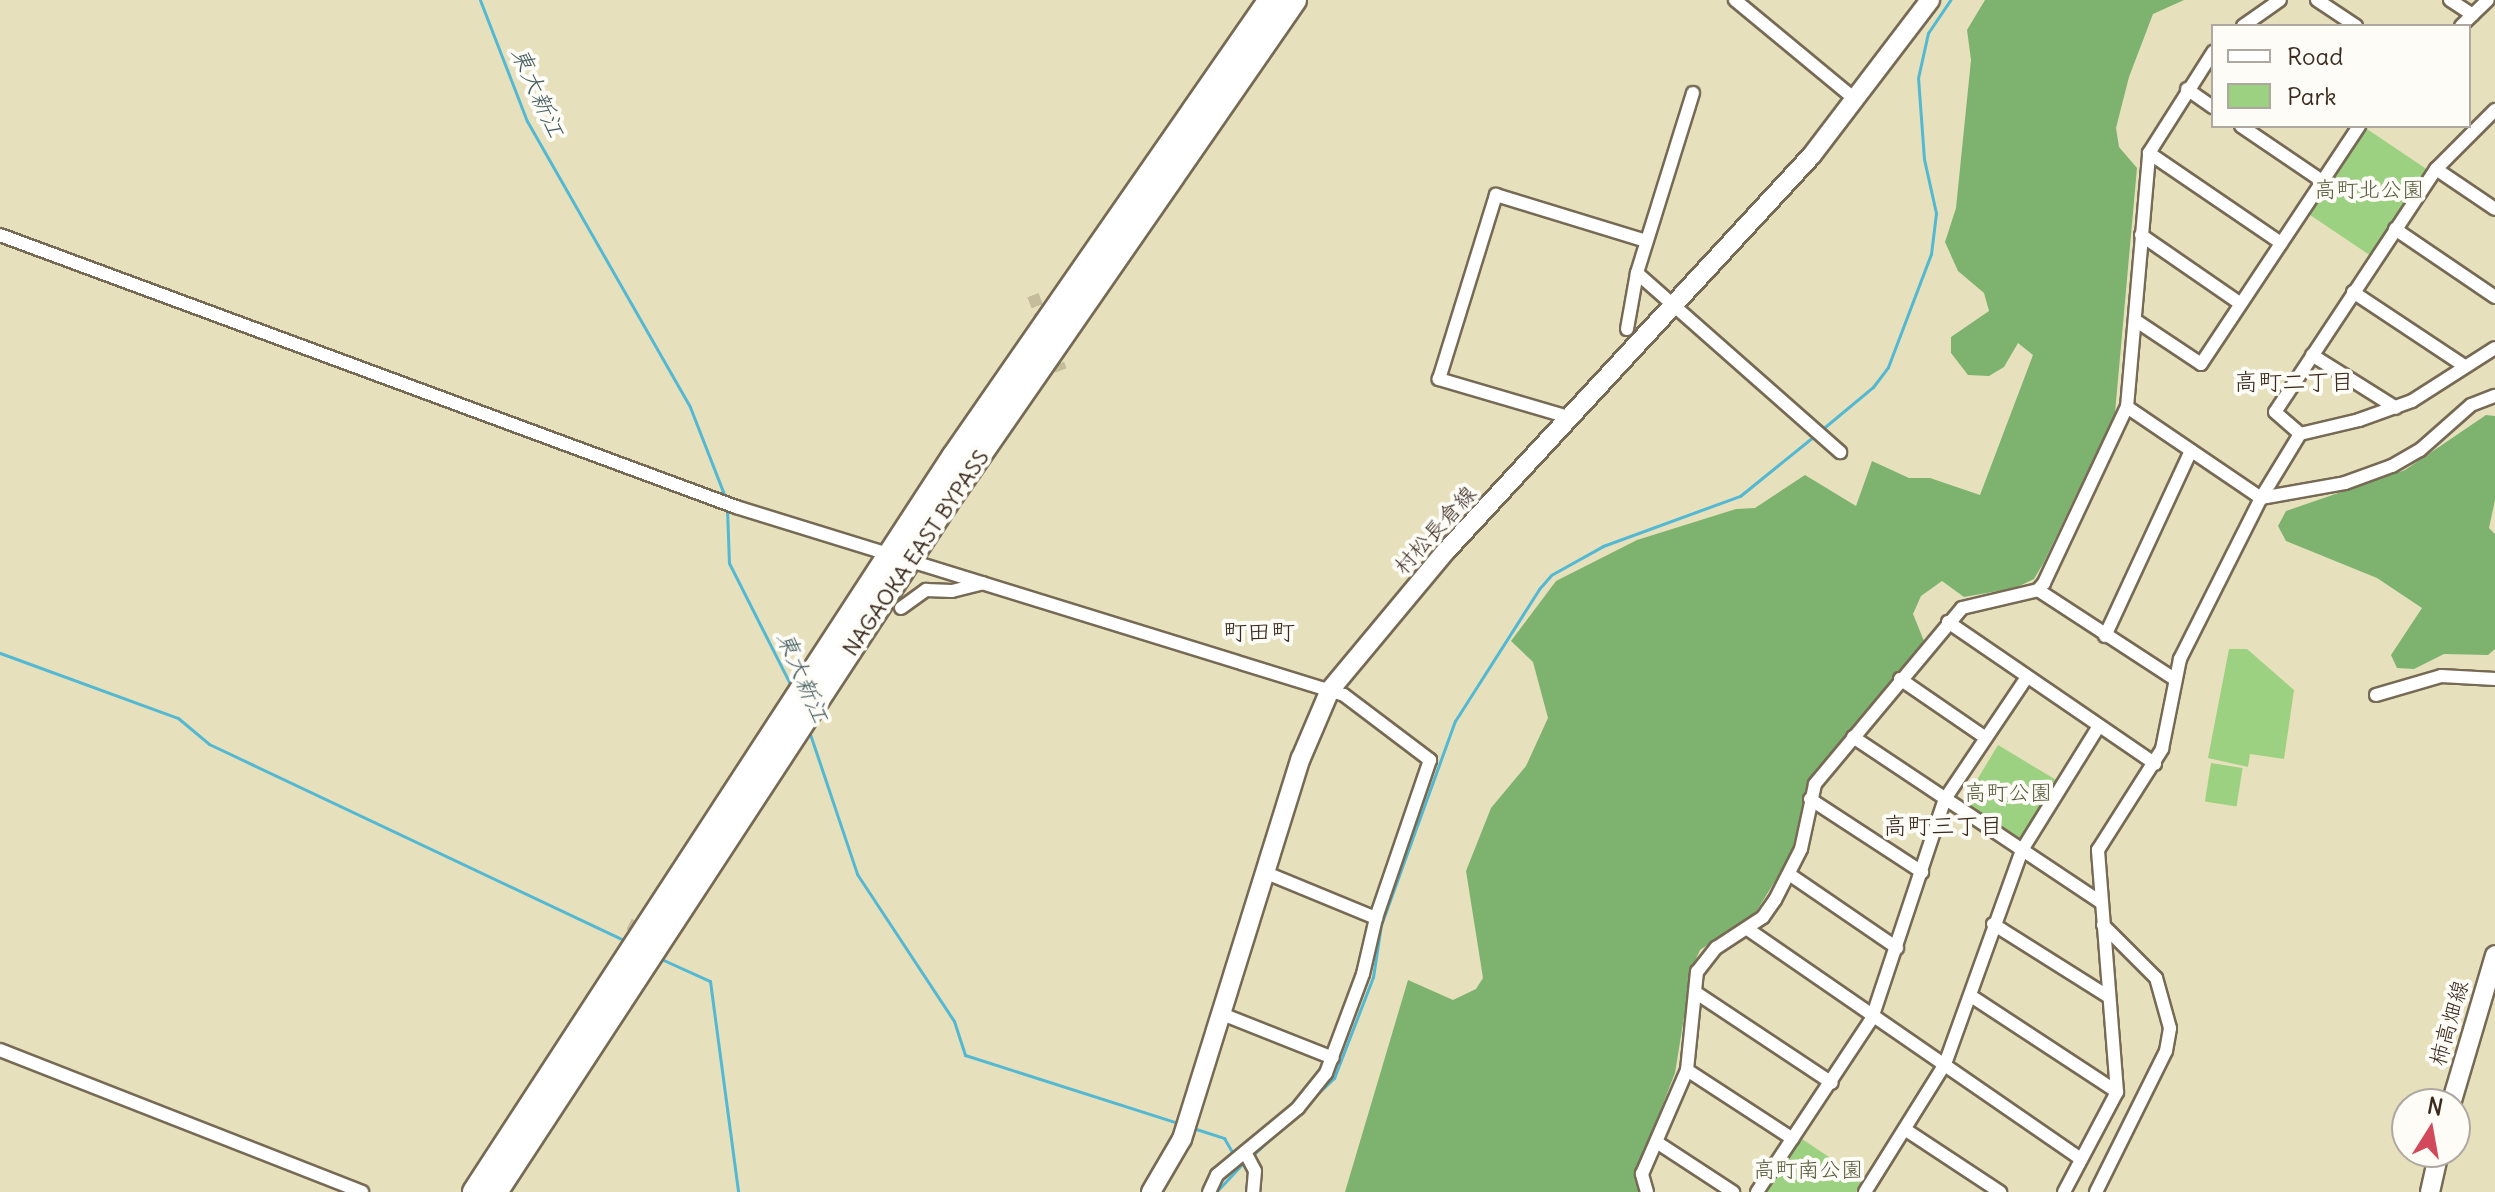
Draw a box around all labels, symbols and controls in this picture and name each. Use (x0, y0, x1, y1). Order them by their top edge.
legend (2211, 24, 2471, 128)
text: Road (2287, 41, 2343, 71)
water label: 東大新江 (505, 42, 571, 142)
text: Park (2287, 81, 2337, 111)
park label: 高町北公園 (2314, 177, 2424, 203)
district label: 高町二丁目 (2234, 368, 2354, 396)
street label: NAGAOKA EAST BYPASS (837, 445, 995, 661)
street label: 村松長倉線 (1388, 480, 1482, 580)
district label: 町田町 (1223, 618, 1295, 646)
water label: 東大新江 (771, 627, 835, 727)
park label: 高町公園 (1964, 780, 2052, 806)
district label: 高町三丁目 (1883, 812, 2003, 840)
street label: 柿高畑線 (2424, 977, 2474, 1069)
north arrow (2391, 1088, 2471, 1168)
text: N (2425, 1091, 2445, 1122)
park label: 高町南公園 (1753, 1157, 1863, 1183)

